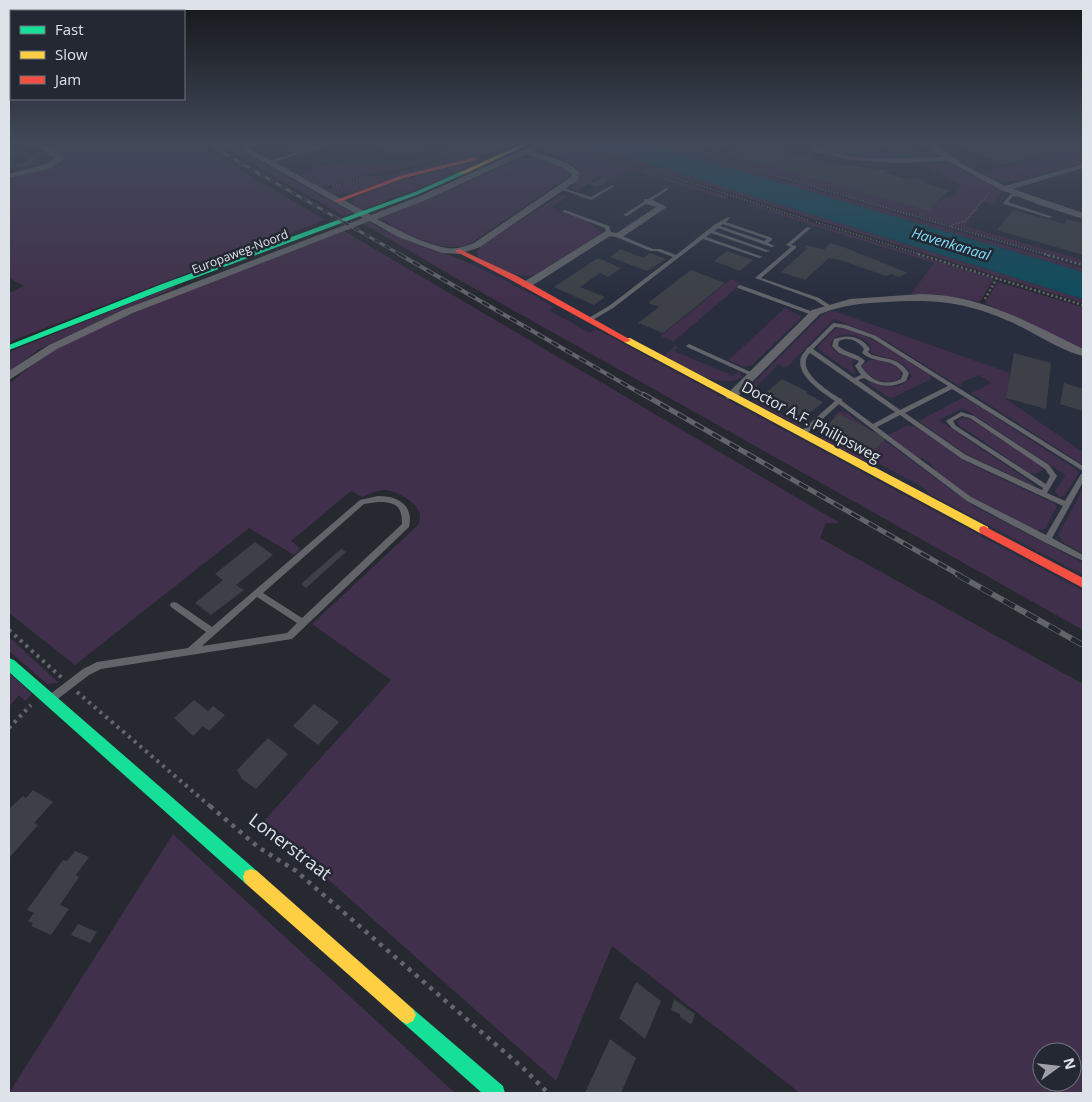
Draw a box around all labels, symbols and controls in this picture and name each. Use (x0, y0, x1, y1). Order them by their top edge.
legend (10, 10, 185, 100)
text: Fast (55, 19, 84, 39)
text: Slow (55, 44, 88, 64)
text: Jam (53, 69, 81, 89)
water label: Havenkanaal (910, 223, 993, 265)
street label: Europaweg-Noord (189, 225, 291, 278)
street label: Doctor A.F. Philipsweg (739, 376, 884, 466)
street label: Lonerstraat (244, 807, 337, 885)
north arrow (1032, 1042, 1082, 1092)
text: N (1059, 1056, 1081, 1071)

